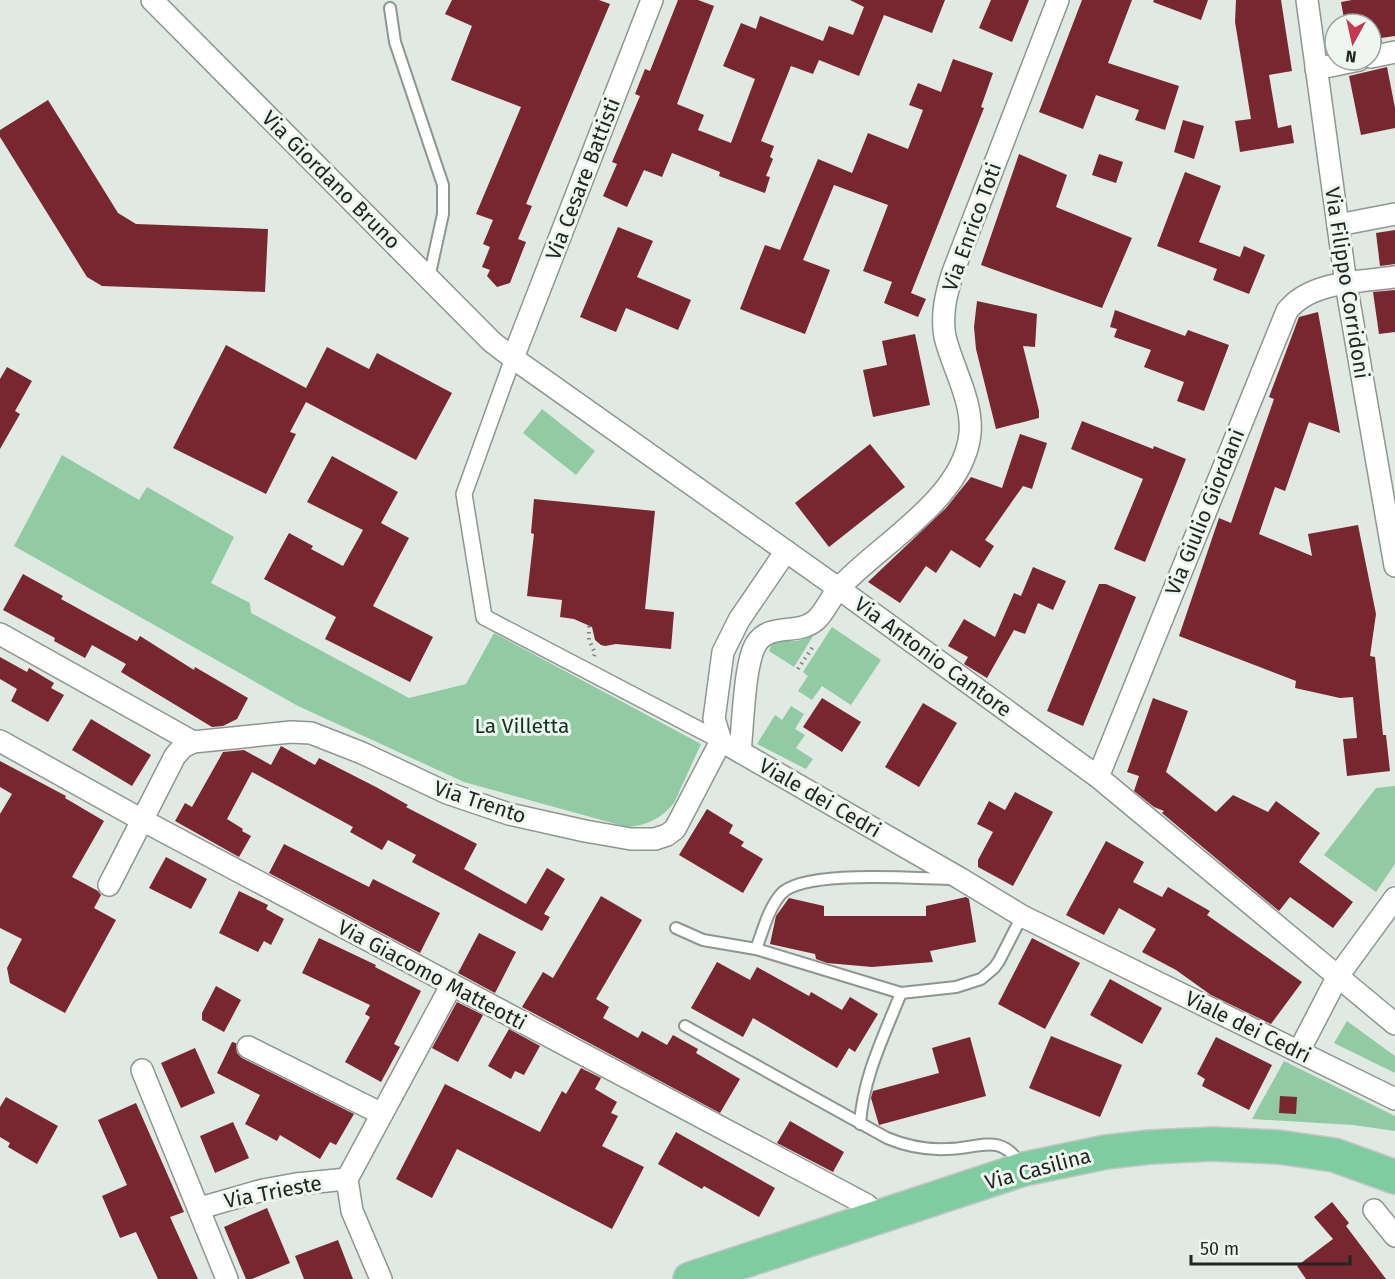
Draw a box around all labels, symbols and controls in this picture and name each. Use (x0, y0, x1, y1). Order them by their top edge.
north arrow (1323, 12, 1383, 72)
text: N (1344, 46, 1358, 67)
street label: Via Cesare Battisti (540, 94, 626, 264)
street label: Via Giordano Bruno (256, 105, 406, 255)
street label: Via Enrico Toti (937, 159, 1007, 295)
street label: Via Filippo Corridoni (1319, 185, 1375, 381)
street label: Via Giulio Giordani (1160, 425, 1250, 599)
street label: Via Antonio Cantore (849, 591, 1017, 723)
park label: La Villetta (475, 713, 569, 739)
street label: Viale dei Cedri (754, 753, 886, 843)
street label: Via Trento (431, 775, 529, 829)
street label: Via Giacomo Matteotti (333, 914, 531, 1036)
street label: Viale dei Cedri (1181, 985, 1315, 1069)
street label: Via Casilina (982, 1142, 1094, 1196)
street label: Via Trieste (222, 1170, 324, 1214)
scale bar (1191, 1228, 1350, 1266)
text: 50 m (1200, 1238, 1239, 1260)

